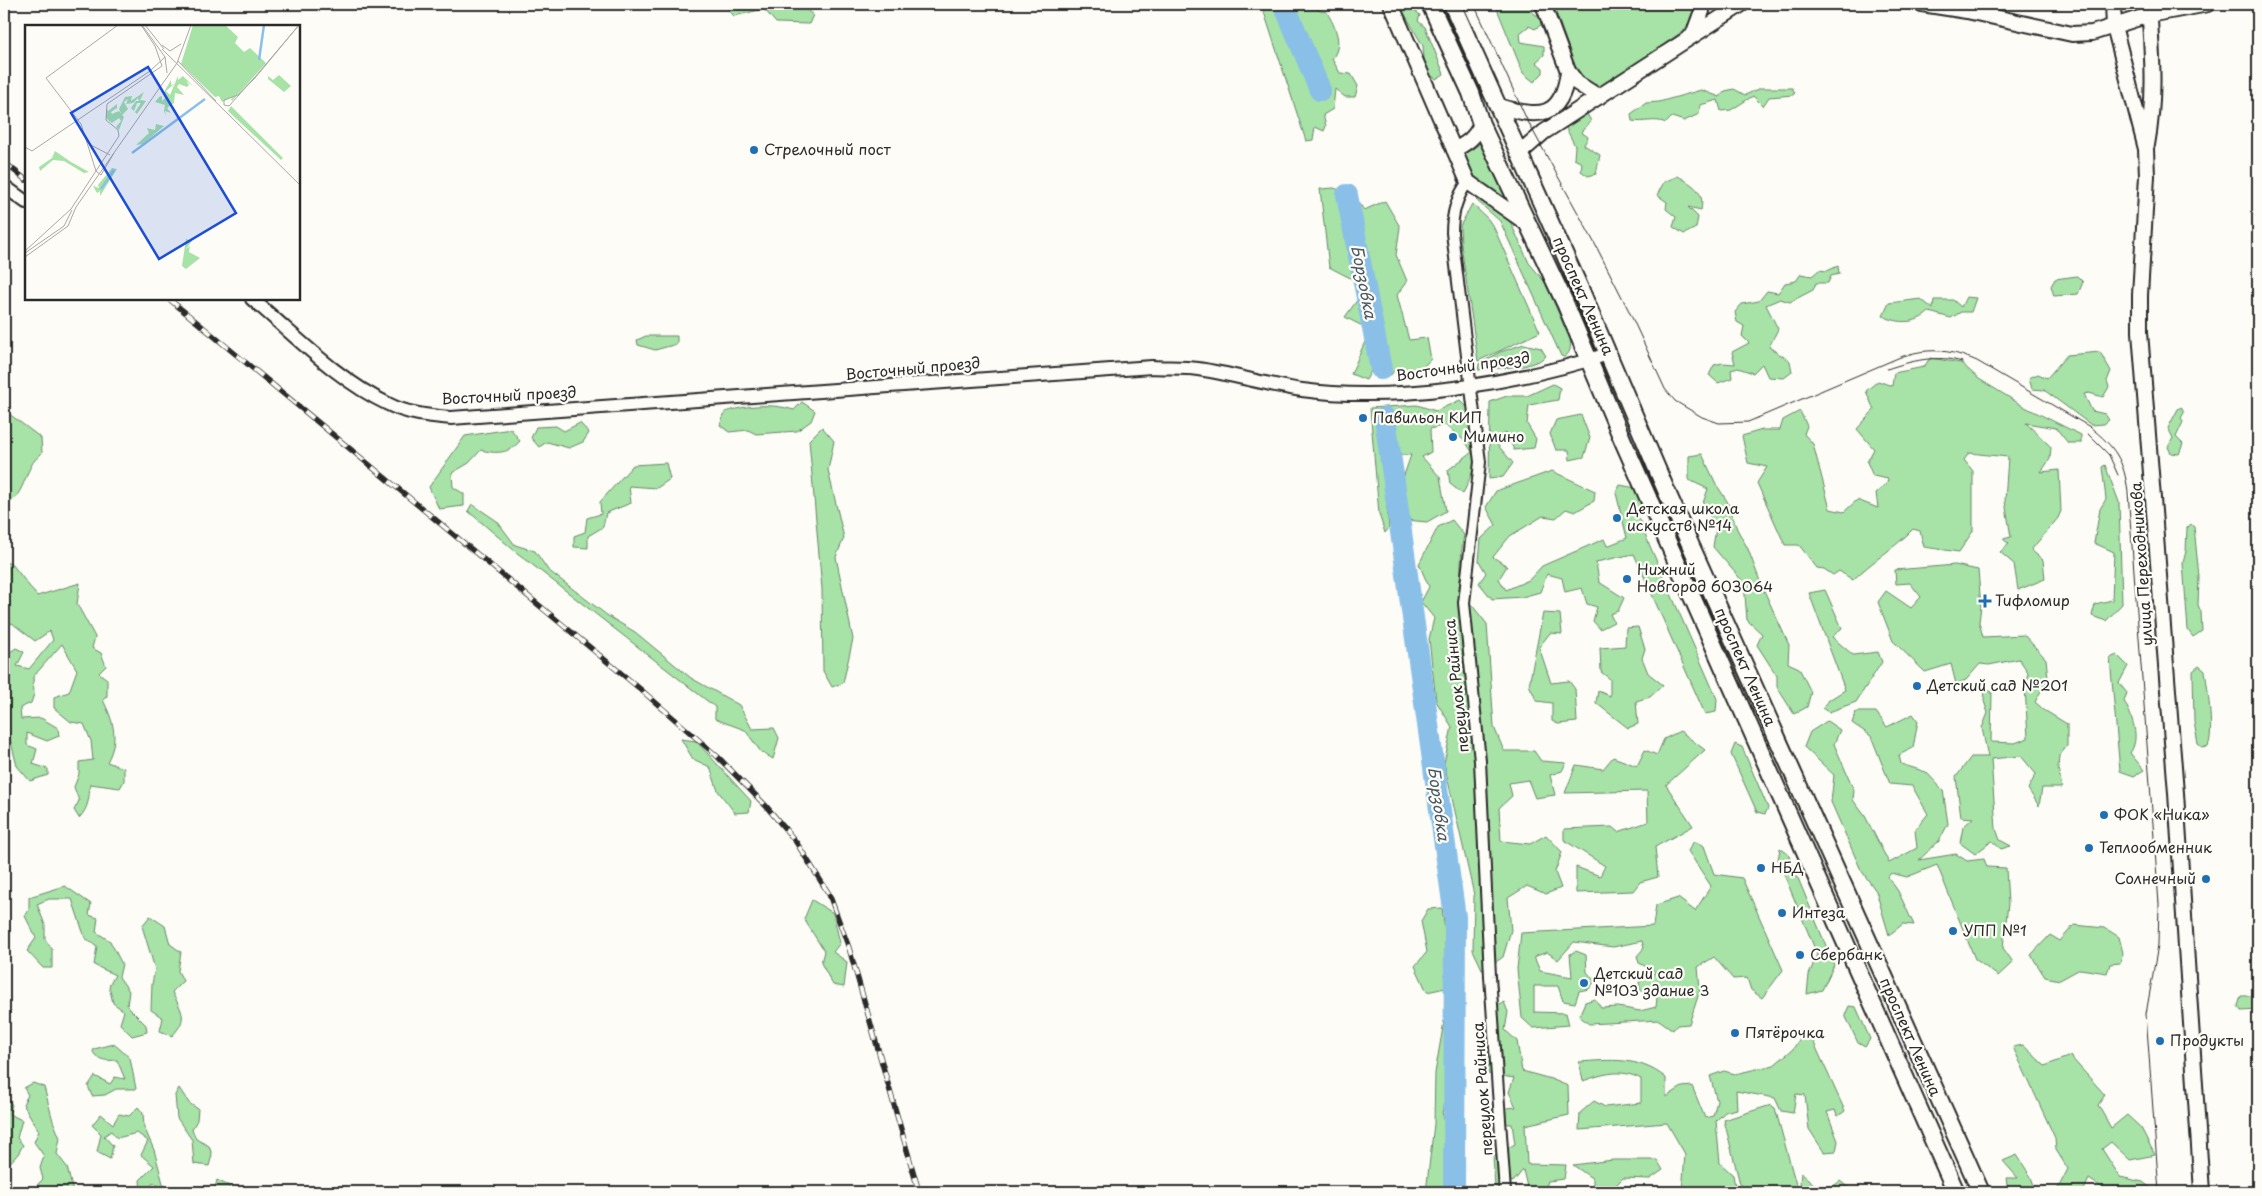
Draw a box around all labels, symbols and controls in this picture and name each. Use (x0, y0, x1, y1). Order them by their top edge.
inset map (25, 25, 300, 300)
place label: Стрелочный пост (764, 137, 892, 160)
marker: Стрелочный пост (748, 144, 760, 156)
street label: проспект Ленина (1548, 232, 1621, 359)
water label: Борзовка (1346, 243, 1384, 322)
street label: Восточный проезд (1394, 345, 1531, 386)
street label: Восточный проезд (844, 350, 981, 385)
street label: Восточный проезд (441, 379, 577, 410)
place label: Павильон КИП (1373, 405, 1482, 428)
marker: Павильон КИП (1357, 412, 1369, 424)
place label: Мимино (1463, 424, 1524, 447)
marker: Мимино (1447, 431, 1459, 443)
street label: улица Переходникова (2123, 481, 2158, 647)
place label: Детская школа искусств №14 (1626, 496, 1740, 536)
marker: Детская школа искусств №14 (1611, 512, 1623, 524)
place label: Нижний Новгород 603064 (1637, 557, 1773, 597)
marker: Нижний Новгород 603064 (1621, 573, 1633, 585)
place label: Тифломир (1995, 588, 2070, 611)
marker: Тифломир (1979, 595, 1991, 607)
street label: проспект Ленина (1710, 603, 1783, 730)
street label: переулок Райниса (1437, 618, 1474, 754)
place label: Детский сад №201 (1926, 673, 2068, 696)
marker: Детский сад №201 (1911, 680, 1923, 692)
water label: Борзовка (1423, 765, 1457, 843)
place label: ФОК «Ника» (2114, 802, 2210, 825)
marker: ФОК «Ника» (2098, 809, 2110, 821)
place label: Теплообменник (2099, 835, 2212, 858)
marker: Теплообменник (2083, 842, 2095, 854)
place label: НБД (1771, 855, 1804, 878)
marker: НБД (1755, 862, 1767, 874)
place label: Солнечный (2115, 866, 2196, 889)
marker: Солнечный (2200, 873, 2212, 885)
place label: Интеза (1792, 900, 1846, 923)
marker: Интеза (1776, 907, 1788, 919)
place label: УПП №1 (1963, 918, 2027, 941)
marker: УПП №1 (1947, 925, 1959, 937)
place label: Сбербанк (1810, 942, 1882, 965)
marker: Сбербанк (1794, 949, 1806, 961)
place label: Детский сад №103 здание 3 (1593, 961, 1709, 1001)
street label: проспект Ленина (1875, 973, 1948, 1100)
marker: Детский сад №103 здание 3 (1578, 977, 1590, 989)
place label: Пятёрочка (1745, 1020, 1825, 1043)
street label: переулок Райниса (1465, 1021, 1498, 1157)
marker: Пятёрочка (1729, 1027, 1741, 1039)
place label: Продукты (2170, 1028, 2244, 1051)
marker: Продукты (2154, 1035, 2166, 1047)

